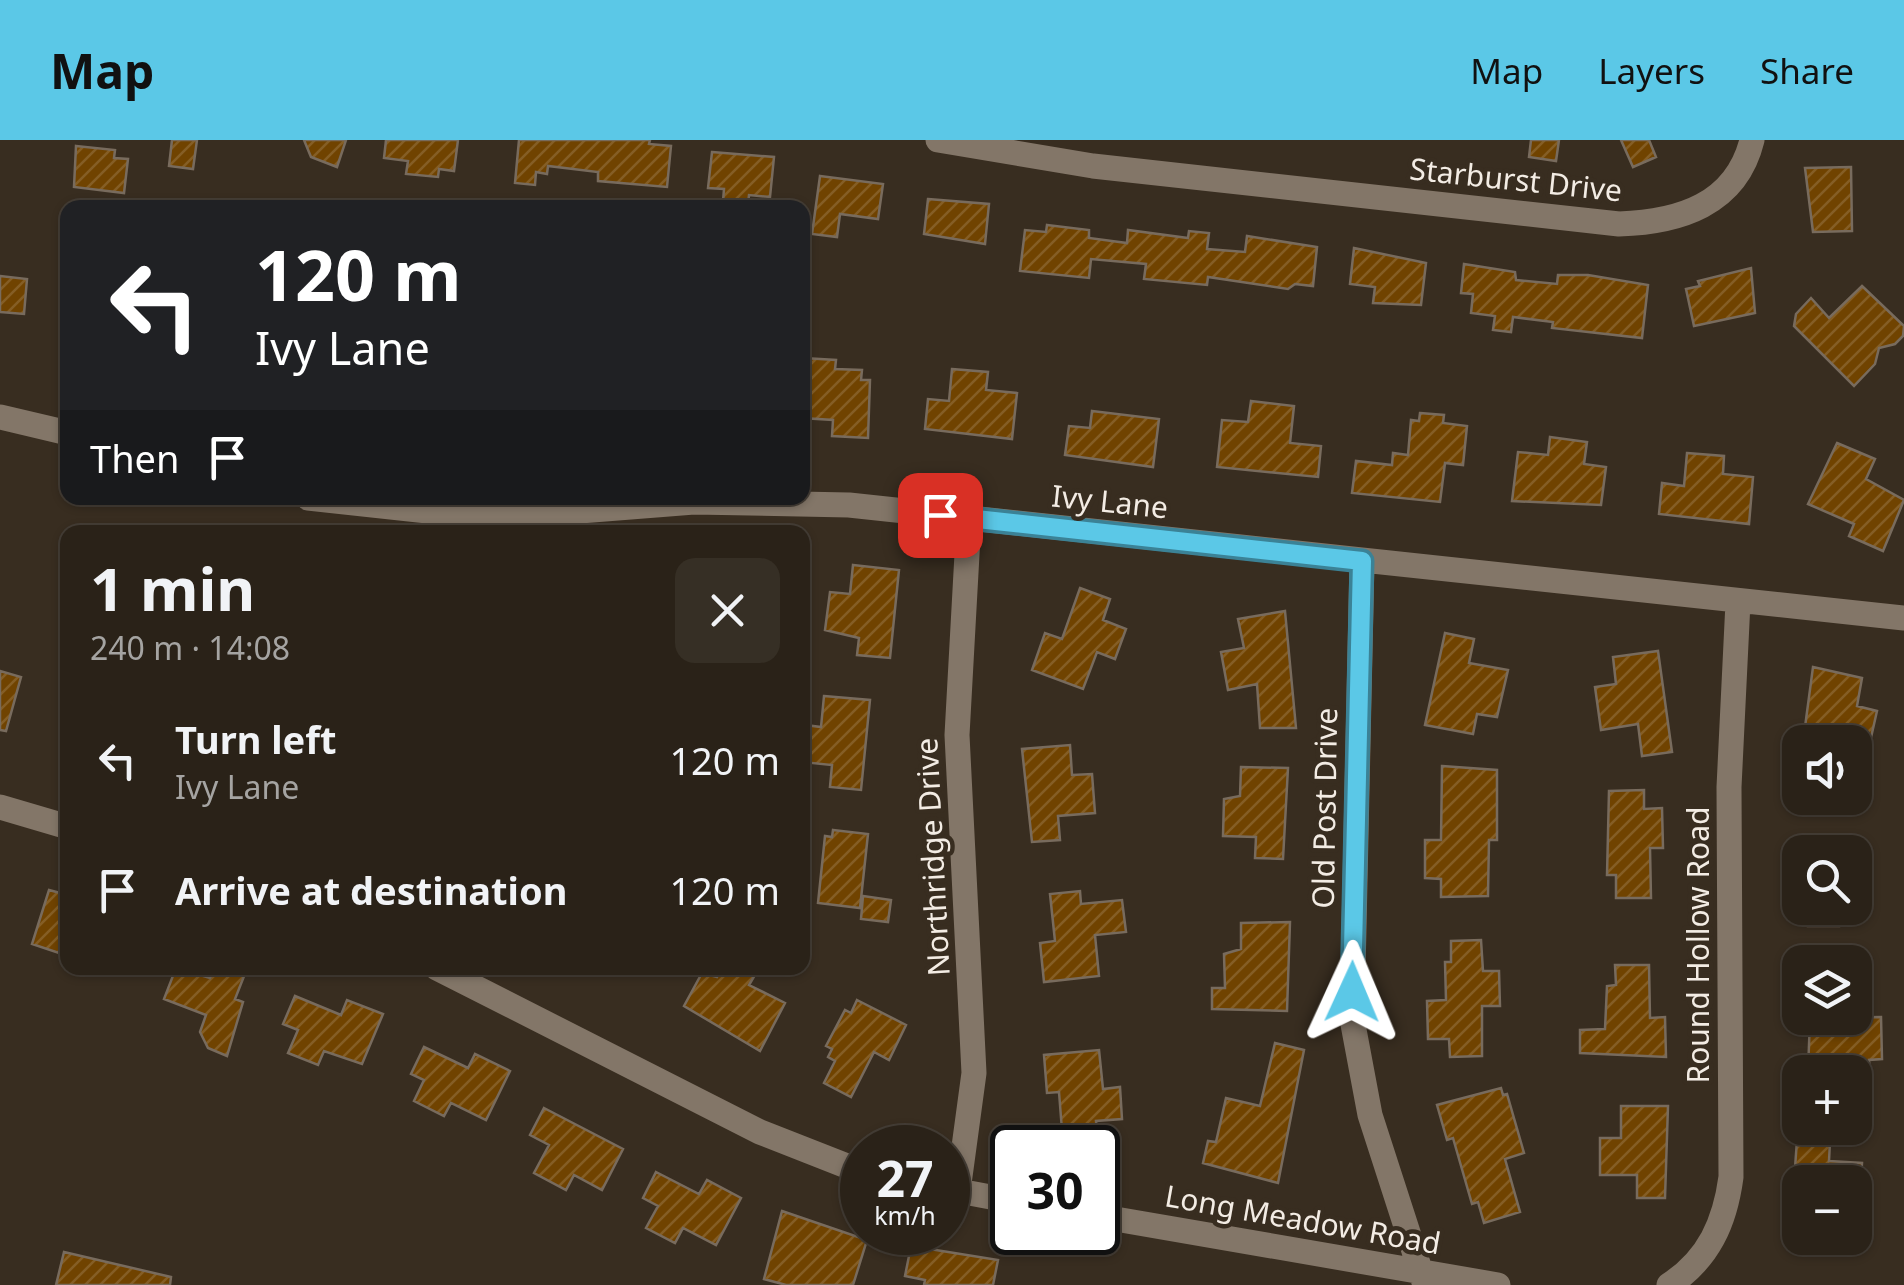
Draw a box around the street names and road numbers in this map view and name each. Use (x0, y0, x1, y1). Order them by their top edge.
street label: Starburst Drive (1408, 147, 1624, 211)
street label: Ivy Lane (1050, 475, 1170, 527)
street label: Old Post Drive (1302, 707, 1346, 909)
street label: Northridge Drive (905, 737, 959, 977)
street label: Round Hollow Road (1677, 806, 1718, 1084)
street label: Long Meadow Road (1162, 1175, 1444, 1263)

